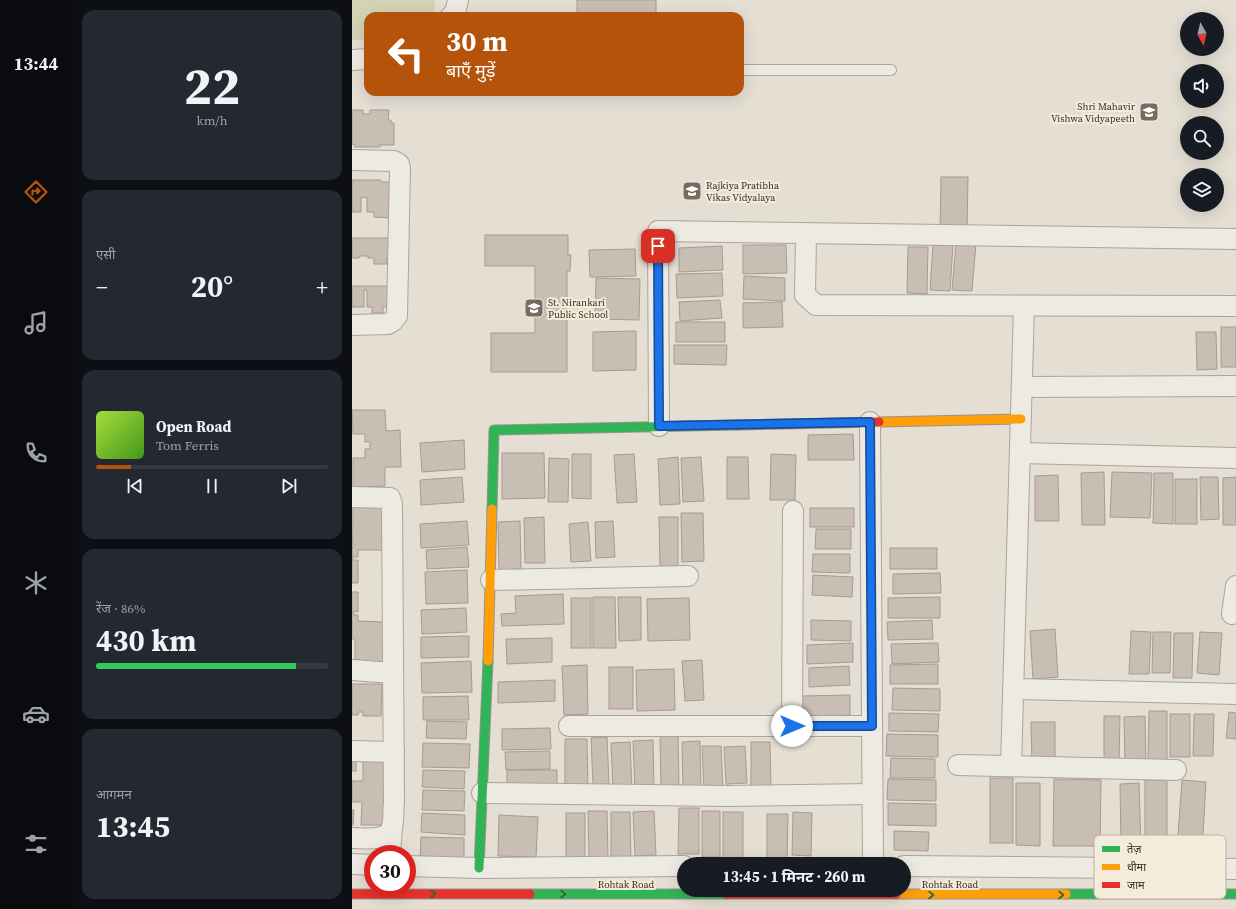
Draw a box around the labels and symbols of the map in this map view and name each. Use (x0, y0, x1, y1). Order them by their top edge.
north arrow (1180, 12, 1224, 56)
place label: Shri Mahavir Vishwa Vidyapeeth (1051, 100, 1136, 125)
school or university icon: Shri Mahavir Vishwa Vidyapeeth (1138, 101, 1160, 123)
place label: Rajkiya Pratibha Vikas Vidyalaya (706, 179, 780, 204)
school or university icon: Rajkiya Pratibha Vikas Vidyalaya (681, 180, 703, 202)
pin (641, 229, 675, 263)
place label: St. Nirankari Public School (548, 296, 608, 321)
school or university icon: St. Nirankari Public School (523, 297, 545, 319)
position arrow (771, 705, 813, 747)
legend (1094, 835, 1226, 899)
text: तेज़ (1127, 842, 1142, 857)
speed limit sign: 30 (364, 845, 416, 897)
text: धीमा (1127, 860, 1146, 875)
street label: Rohtak Road (598, 878, 655, 891)
street label: Rohtak Road (922, 878, 979, 891)
text: जाम (1127, 878, 1145, 893)
one-way arrow (430, 890, 436, 898)
one-way arrow (560, 890, 566, 898)
one-way arrow (928, 891, 934, 899)
one-way arrow (1058, 891, 1064, 899)

